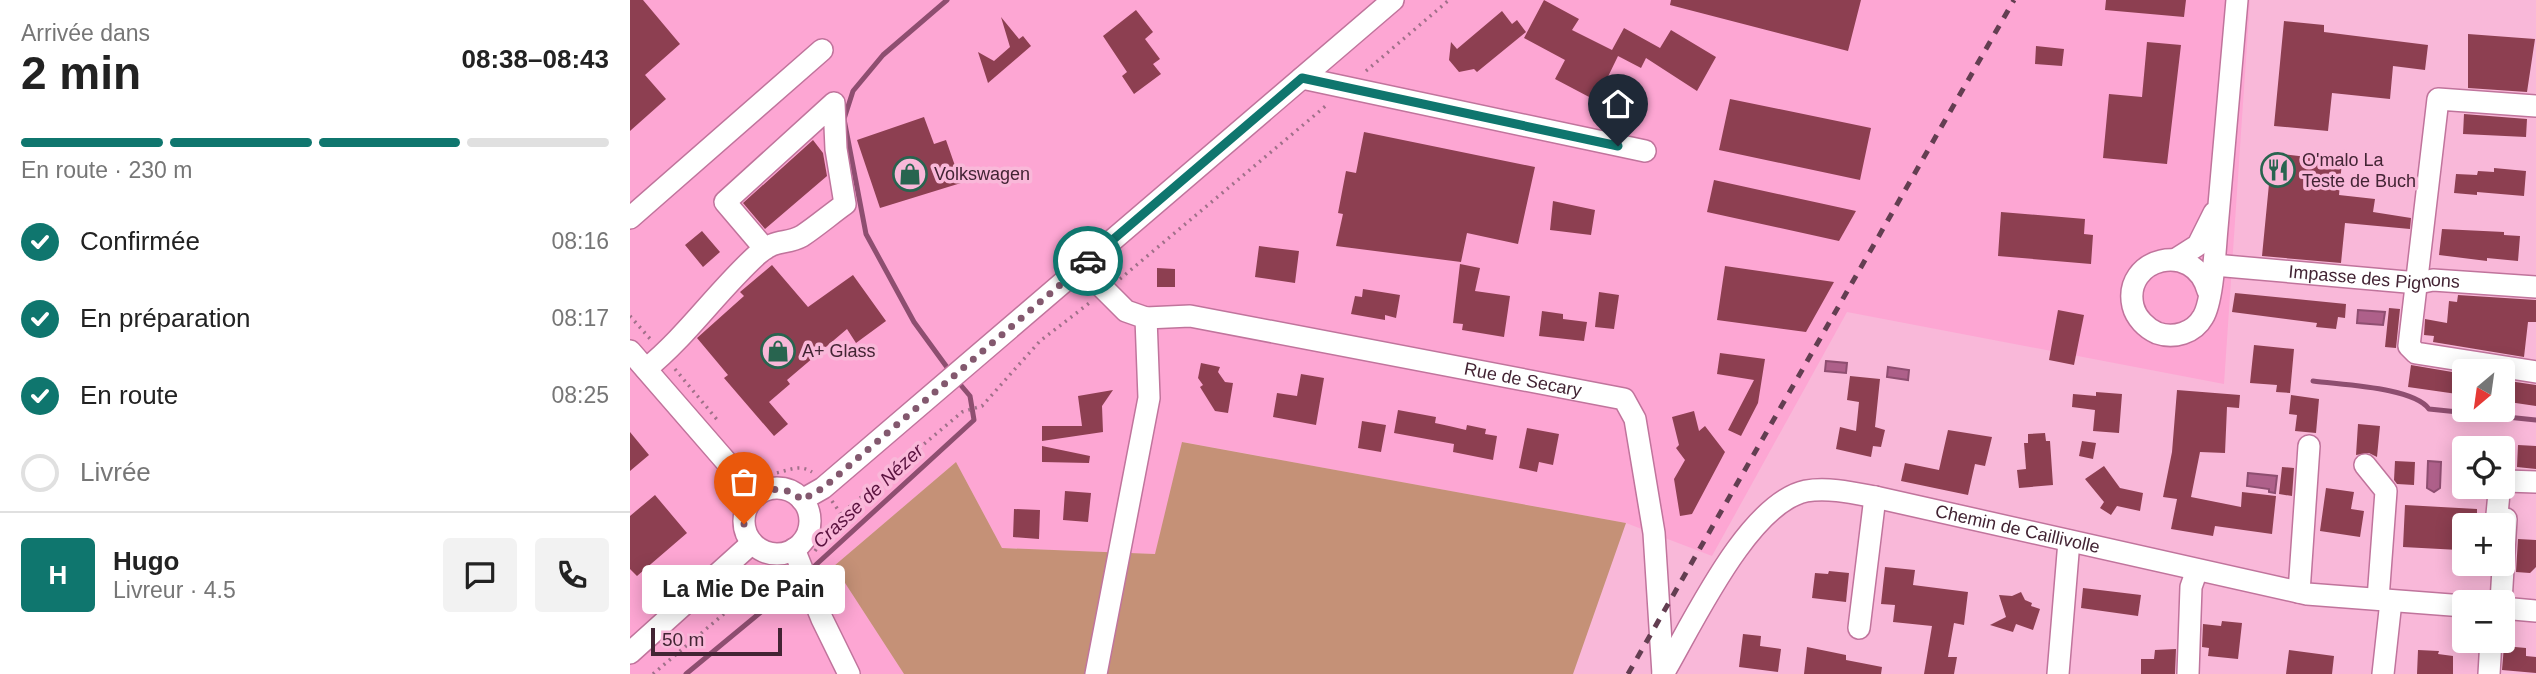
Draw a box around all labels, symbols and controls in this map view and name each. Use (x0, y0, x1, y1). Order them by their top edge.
text: Arrivée dans (21, 20, 150, 46)
text: 08:38–08:43 (462, 44, 609, 74)
text: 2 min (21, 47, 141, 99)
pin (1588, 74, 1648, 146)
icon: home (1599, 85, 1637, 123)
place label: O'malo La Teste de Buch (2302, 150, 2416, 191)
restaurant icon: O'malo La Teste de Buch (2259, 151, 2297, 189)
shop icon: Volkswagen (891, 155, 929, 193)
text: En route · 230 m (21, 157, 192, 183)
place label: Volkswagen (934, 164, 1030, 184)
icon: check (21, 223, 59, 261)
text: Confirmée (80, 226, 200, 256)
courier (1053, 226, 1123, 296)
text: 08:16 (551, 228, 609, 254)
icon: car (1069, 242, 1107, 280)
street label: Impasse des Pignons (2288, 262, 2461, 293)
icon: check (21, 300, 59, 338)
text: En préparation (80, 303, 251, 333)
text: 08:17 (551, 305, 609, 331)
shop icon: A+ Glass (759, 332, 797, 370)
place label: A+ Glass (802, 341, 876, 361)
street label: Rue de Secary (1463, 359, 1583, 401)
north arrow (2452, 359, 2515, 422)
map controls (2452, 359, 2515, 653)
icon: check (21, 377, 59, 415)
text: En route (80, 380, 178, 410)
text: 08:25 (551, 382, 609, 408)
button: locate (2452, 436, 2515, 499)
water label: Crasse de Nézer (809, 439, 928, 552)
pin (714, 452, 774, 524)
text: Livrée (80, 457, 151, 487)
icon: bag (725, 463, 763, 501)
street label: Chemin de Caillivolle (1933, 501, 2102, 557)
button: + (2452, 513, 2515, 576)
button: chat (443, 538, 517, 612)
button: phone (535, 538, 609, 612)
text: Hugo (113, 546, 179, 576)
text: H (49, 560, 67, 590)
callout: La Mie De Pain (642, 566, 846, 615)
text: La Mie De Pain (662, 576, 825, 602)
text: Livreur · 4.5 (113, 577, 236, 603)
button: − (2452, 590, 2515, 653)
scale bar (651, 625, 782, 657)
text: 50 m (662, 629, 704, 650)

